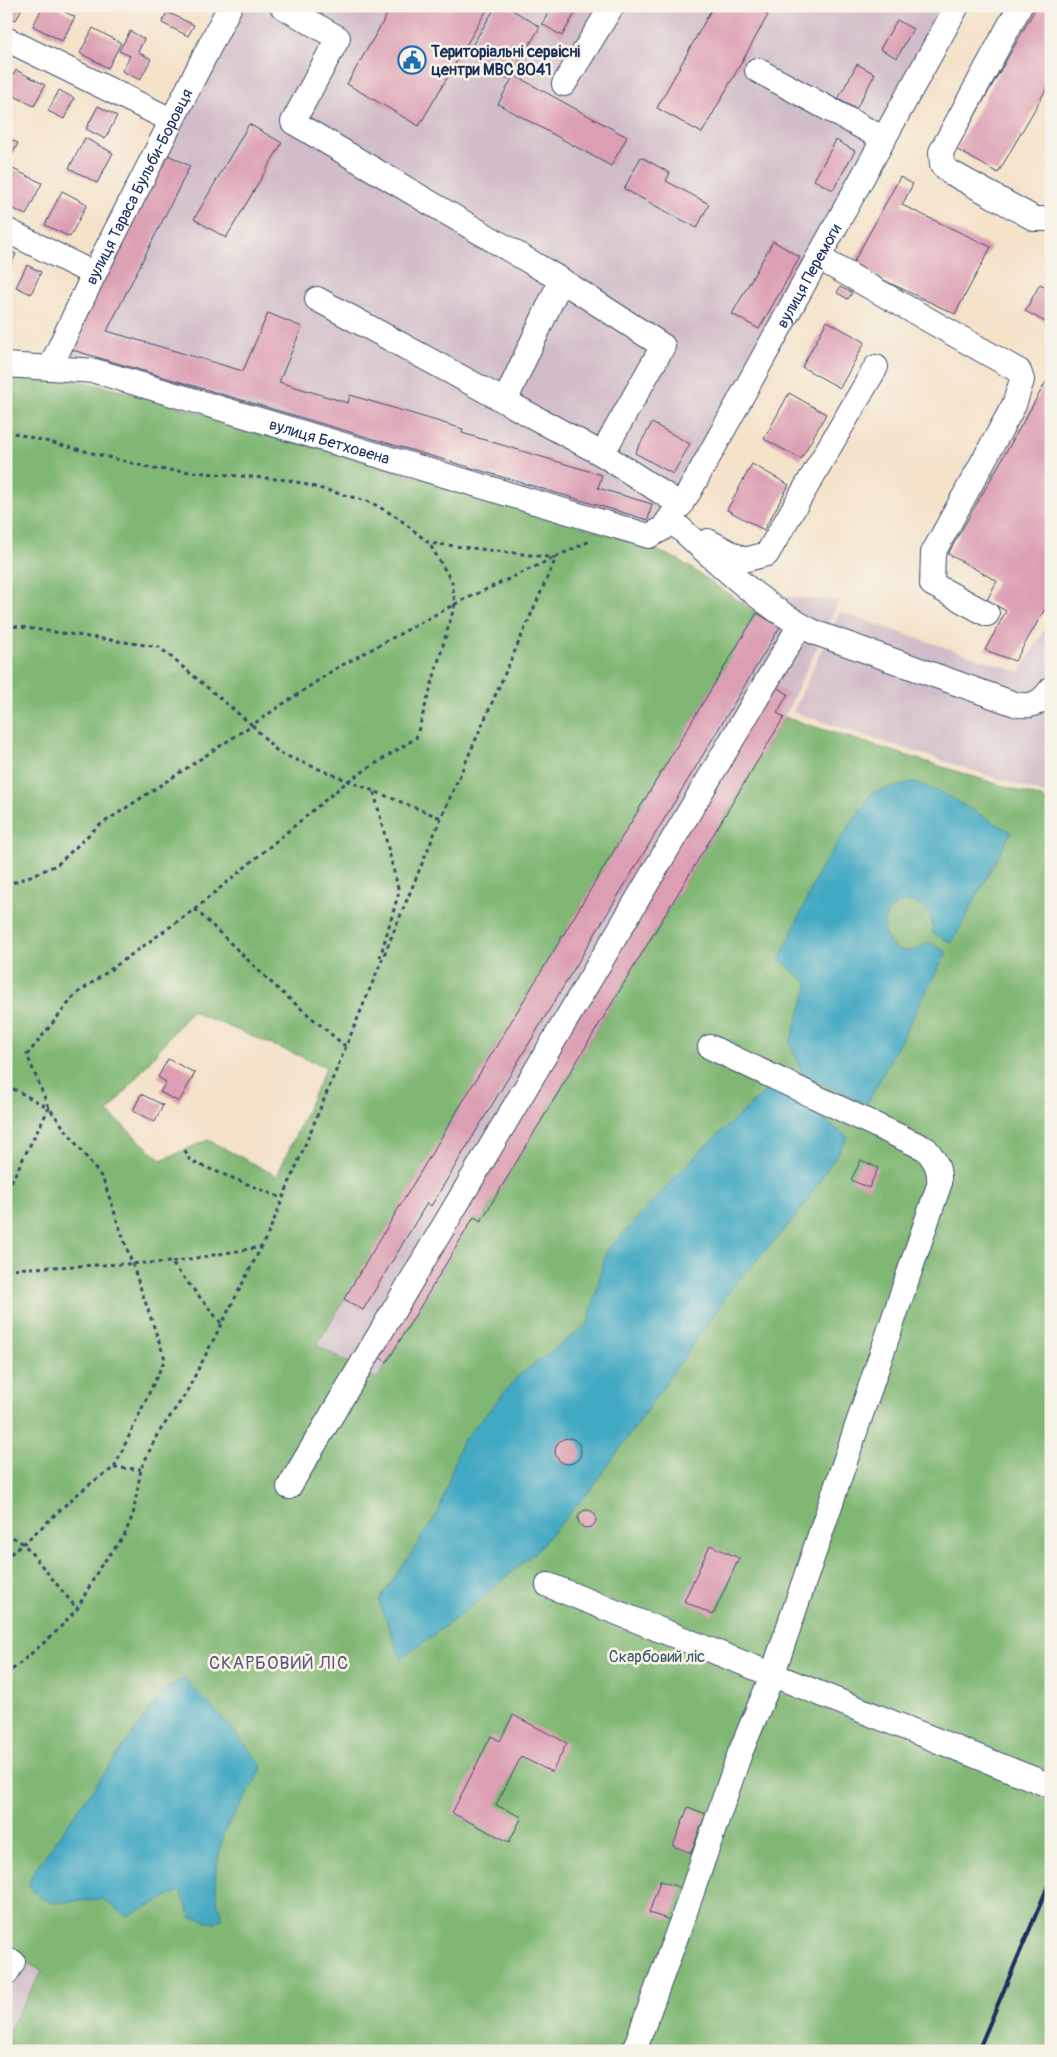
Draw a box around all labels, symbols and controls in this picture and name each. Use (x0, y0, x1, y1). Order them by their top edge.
place label: Територіальні сервісні центри МВС 8041 (430, 42, 580, 80)
public building icon: Територіальні сервісні центри МВС 8041 (397, 45, 427, 75)
street label: вулиця Тараса Бульби-Боровця (81, 86, 197, 288)
street label: вулиця Перемоги (772, 220, 846, 332)
street label: вулиця Бетховена (267, 414, 392, 469)
park label: Скарбовий ліс (609, 1647, 705, 1667)
district label: СКАРБОВИЙ ЛІС (209, 1652, 349, 1675)

